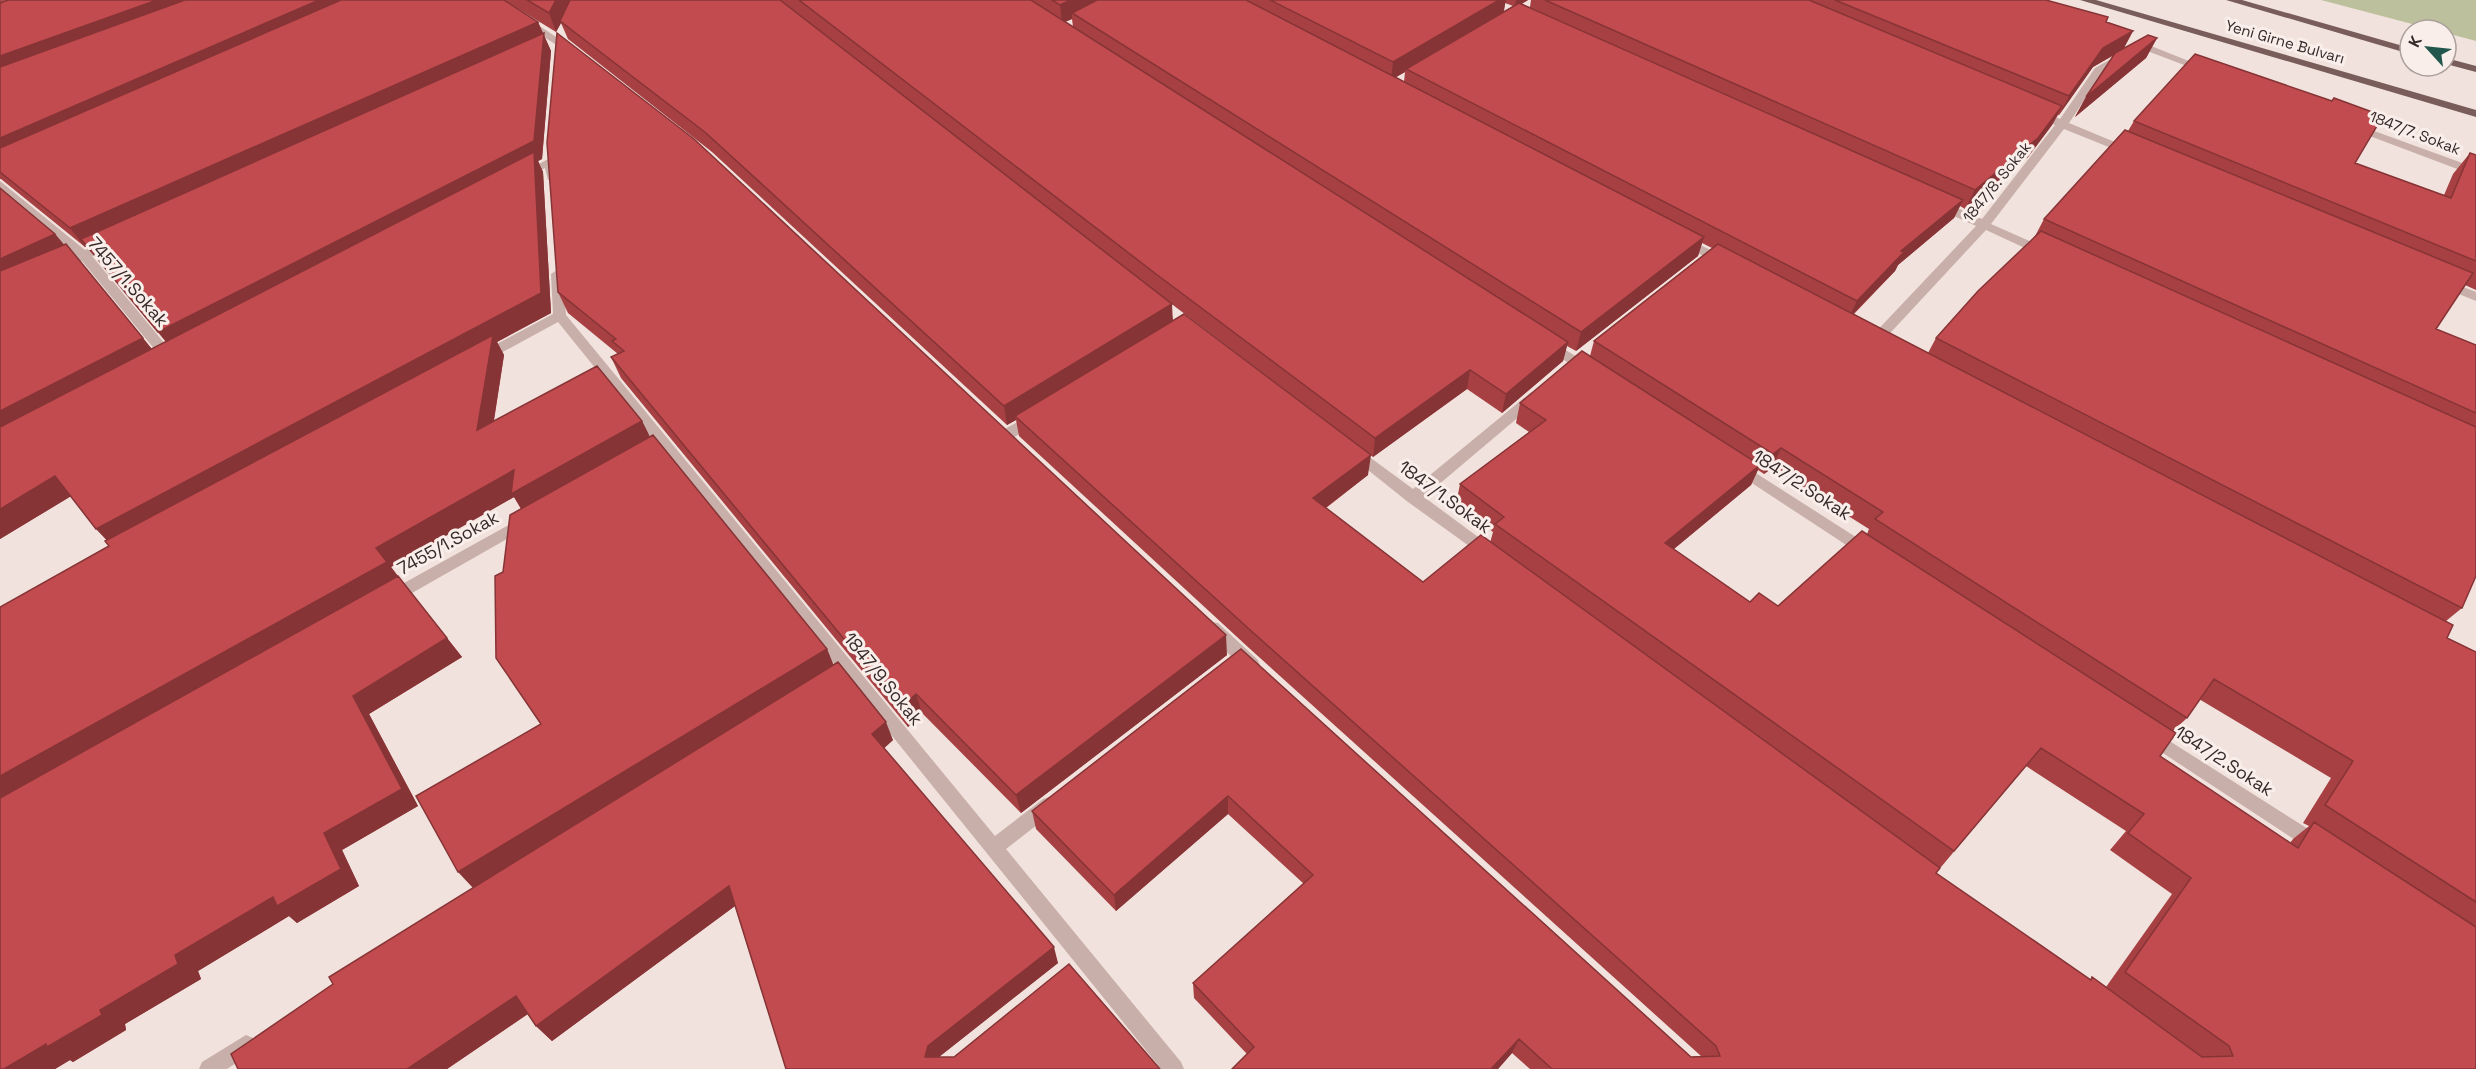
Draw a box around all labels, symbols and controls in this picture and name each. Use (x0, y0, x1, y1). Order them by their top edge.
street label: Yeni Girne Bulvarı (2223, 15, 2347, 68)
north arrow (2398, 18, 2458, 78)
text: K (2403, 32, 2427, 51)
street label: 1847/7. Sokak (2367, 106, 2463, 159)
street label: 1847/8. Sokak (1958, 138, 2035, 226)
street label: 7457/1.Sokak (83, 232, 174, 332)
street label: 1847/2.Sokak (1748, 444, 1856, 525)
street label: 1847/1.Sokak (1394, 455, 1497, 538)
street label: 7455/1.Sokak (393, 505, 503, 580)
street label: 1847/9.Sokak (839, 627, 928, 730)
street label: 1847/2.Sokak (2170, 720, 2278, 801)

